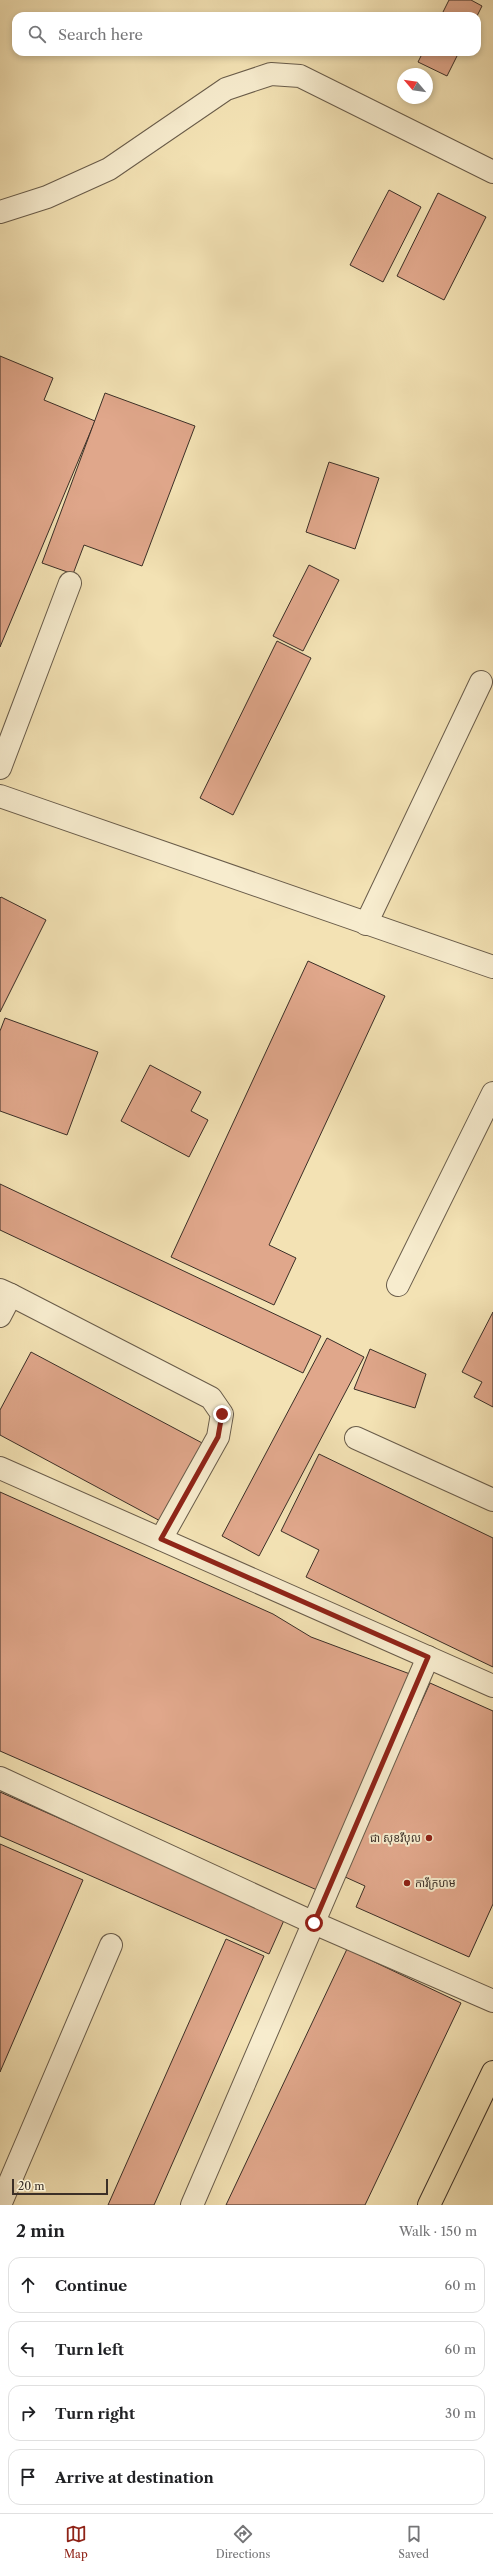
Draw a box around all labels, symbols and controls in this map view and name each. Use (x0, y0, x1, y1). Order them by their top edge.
search box (12, 12, 481, 56)
icon: search (26, 23, 48, 45)
text: Search here (58, 25, 143, 44)
north arrow (397, 68, 433, 104)
route end (213, 1405, 231, 1423)
place label: ជា សុខវីបុល (370, 1831, 421, 1845)
marker: ជា សុខវីបុល (424, 1833, 434, 1843)
place label: ការីក្រហម (415, 1876, 456, 1890)
marker: ការីក្រហម (402, 1878, 412, 1888)
route start (305, 1914, 323, 1932)
scale bar (12, 2177, 108, 2196)
text: 20 m (18, 2179, 44, 2193)
text: 2 min (16, 2221, 65, 2241)
text: Walk · 150 m (399, 2223, 477, 2239)
icon: ahead (17, 2274, 39, 2296)
text: Continue (55, 2276, 127, 2295)
text: 60 m (445, 2277, 476, 2293)
icon: left (17, 2338, 39, 2360)
text: Turn left (55, 2340, 124, 2359)
text: 60 m (445, 2341, 476, 2357)
icon: right (17, 2402, 39, 2424)
text: Turn right (55, 2404, 135, 2423)
text: 30 m (445, 2405, 476, 2421)
icon: arrive (17, 2466, 39, 2488)
text: Arrive at destination (55, 2468, 214, 2487)
tab: Map (64, 2523, 88, 2561)
tab: Directions (216, 2523, 270, 2561)
tab: Saved (398, 2523, 429, 2561)

